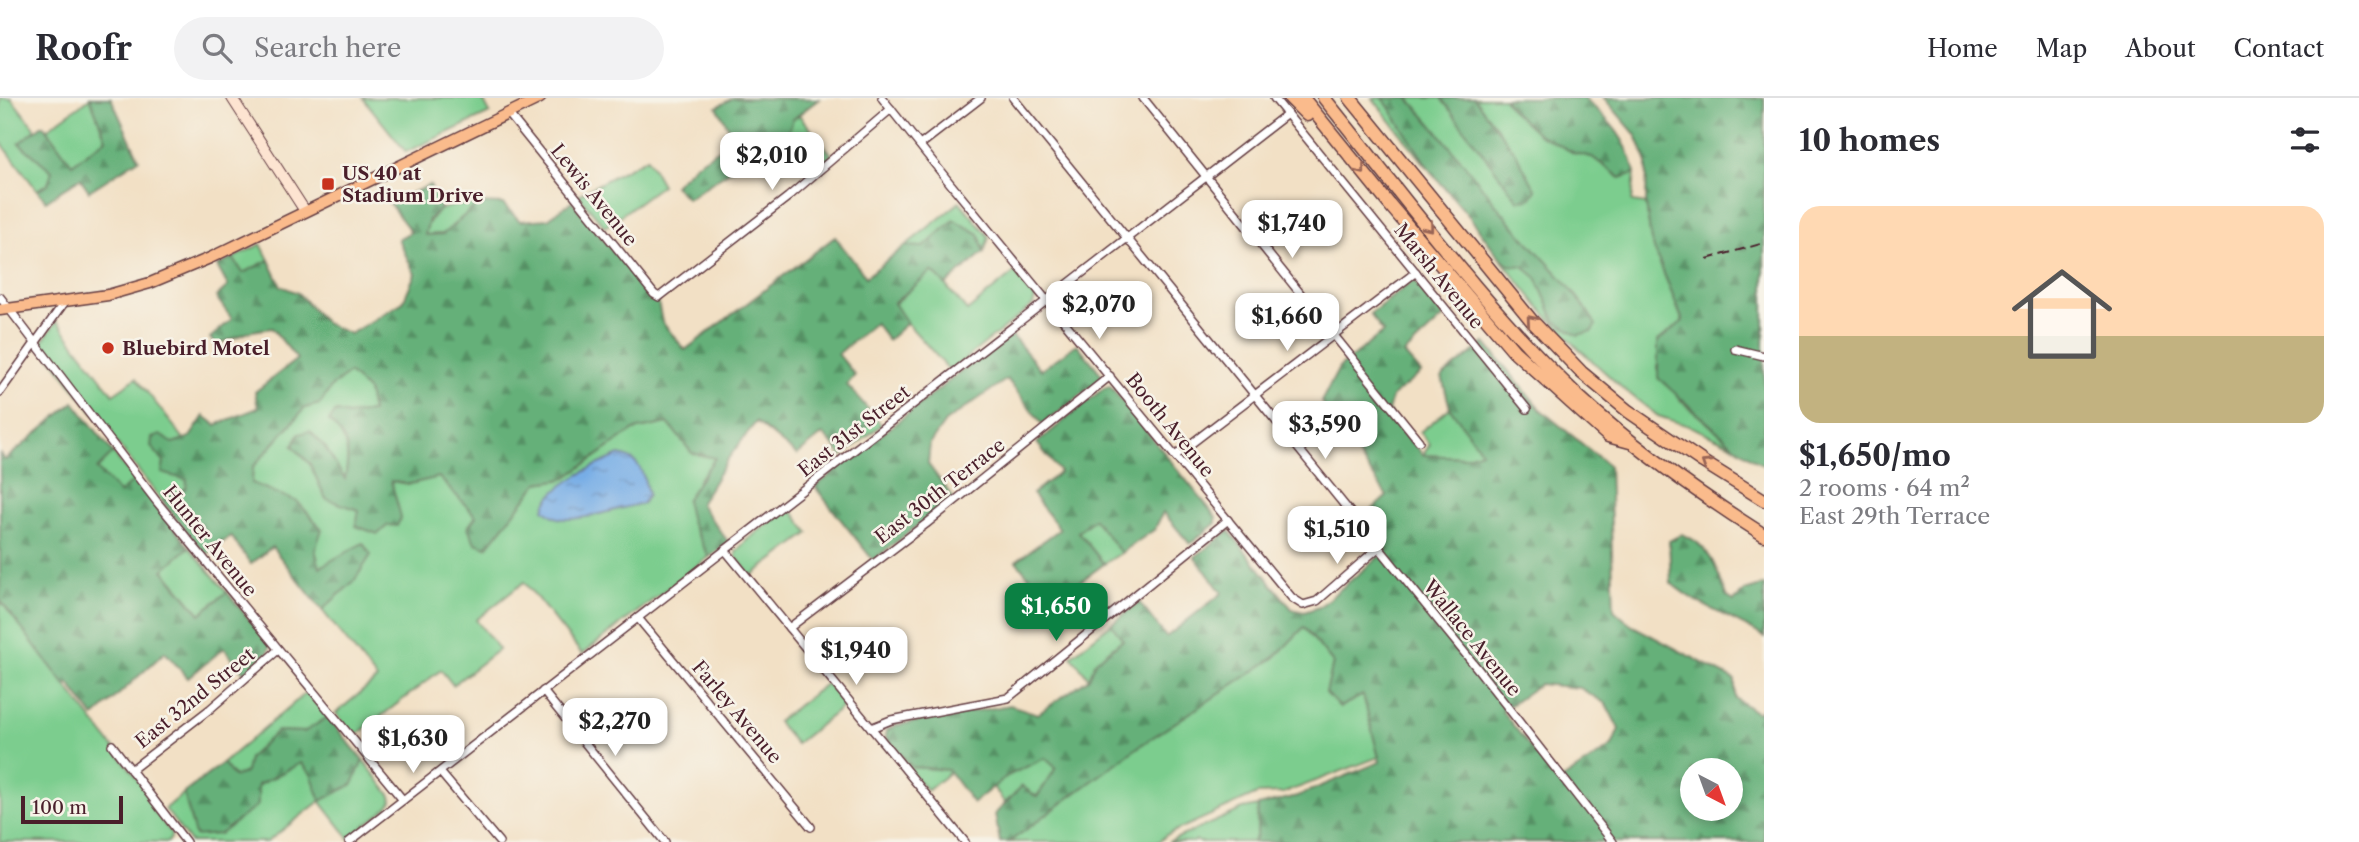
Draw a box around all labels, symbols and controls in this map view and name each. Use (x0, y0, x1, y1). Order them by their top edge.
search box (174, 17, 664, 80)
text: Roofr (35, 28, 132, 69)
icon: search (198, 29, 236, 67)
text: Search here (254, 32, 401, 64)
text: Home (1927, 34, 1998, 63)
text: Map (2036, 34, 2087, 63)
text: About (2125, 34, 2196, 63)
text: Contact (2234, 34, 2324, 63)
icon: filters (2286, 121, 2324, 159)
text: 10 homes (1799, 122, 1940, 159)
pin: $2,010 (715, 132, 829, 192)
street label: Lewis Avenue (546, 139, 642, 251)
text: $2,010 (736, 141, 808, 169)
place label: US 40 at Stadium Drive (342, 162, 484, 207)
one-way arrow (1353, 162, 1365, 175)
marker: US 40 at Stadium Drive (320, 176, 336, 192)
pin: $1,740 (1235, 200, 1349, 260)
text: $1,740 (1258, 209, 1326, 237)
street label: Marsh Avenue (1389, 219, 1489, 333)
one-way arrow (1420, 219, 1433, 231)
icon: home (1999, 251, 2125, 377)
pin: $2,070 (1042, 282, 1156, 341)
text: $2,070 (1062, 290, 1136, 318)
pin: $1,660 (1230, 294, 1344, 353)
text: $1,660 (1251, 302, 1323, 330)
one-way arrow (1527, 315, 1539, 328)
place label: Bluebird Motel (122, 337, 270, 360)
marker: Bluebird Motel (100, 340, 116, 356)
street label: Booth Avenue (1121, 368, 1219, 482)
street label: East 31st Street (794, 380, 915, 482)
pin: $3,590 (1268, 402, 1382, 461)
text: $3,590 (1288, 410, 1362, 438)
street label: East 30th Terrace (871, 433, 1009, 549)
text: $1,650/mo (1799, 437, 1951, 474)
one-way arrow (1701, 460, 1714, 472)
text: 2 rooms · 64 m² (1799, 474, 1970, 502)
street label: Hunter Avenue (158, 481, 262, 601)
text: East 29th Terrace (1799, 502, 1990, 530)
pin: $1,510 (1280, 506, 1394, 566)
text: $1,510 (1303, 515, 1371, 543)
street label: Wallace Avenue (1417, 574, 1526, 701)
pin: $1,650 (999, 584, 1113, 643)
text: $1,650 (1021, 592, 1091, 620)
pin: $1,940 (799, 628, 913, 687)
text: $1,940 (821, 636, 891, 664)
street label: East 32nd Street (131, 643, 260, 753)
street label: Farley Avenue (687, 656, 787, 768)
pin: $2,270 (558, 698, 672, 758)
text: $2,270 (579, 707, 651, 735)
pin: $1,630 (356, 716, 470, 775)
text: $1,630 (378, 724, 448, 752)
north arrow (1680, 758, 1743, 821)
map controls (1680, 758, 1743, 821)
scale bar (21, 793, 122, 825)
text: 100 m (32, 796, 87, 819)

